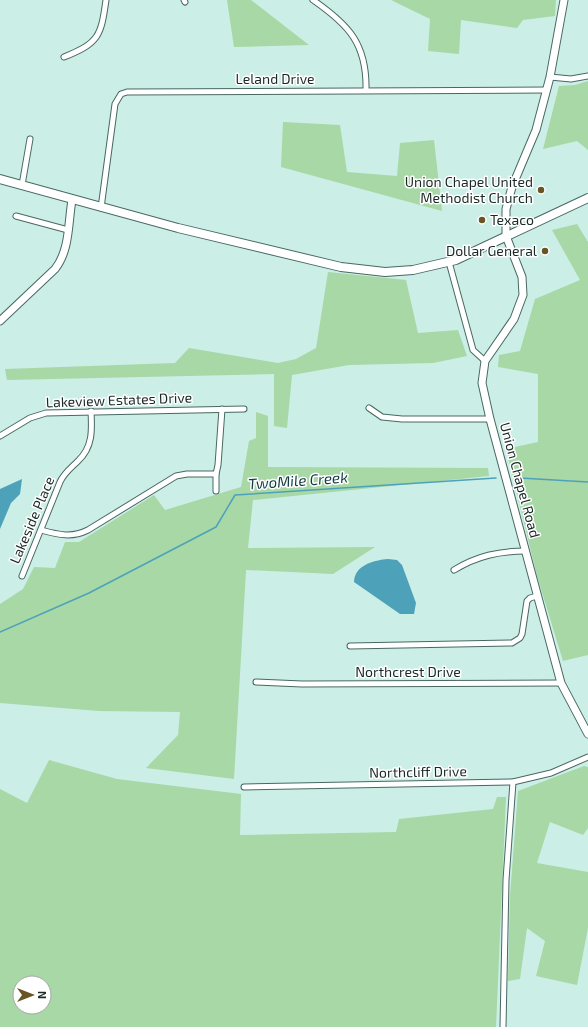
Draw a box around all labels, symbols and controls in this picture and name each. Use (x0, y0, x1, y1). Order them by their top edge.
street label: Leland Drive (235, 70, 315, 87)
place label: Union Chapel United Methodist Church (405, 173, 533, 206)
marker: Union Chapel United Methodist Church (536, 185, 546, 195)
place label: Texaco (490, 211, 534, 228)
marker: Texaco (477, 215, 487, 225)
place label: Dollar General (446, 242, 538, 259)
marker: Dollar General (540, 246, 550, 256)
street label: Lakeview Estates Drive (46, 388, 192, 411)
street label: Union Chapel Road (497, 420, 544, 539)
water label: TwoMile Creek (247, 468, 349, 492)
street label: Lakeside Place (6, 474, 58, 566)
street label: Northcrest Drive (355, 663, 461, 680)
street label: Northcliff Drive (369, 762, 467, 781)
north arrow (12, 975, 52, 1015)
text: N (36, 991, 49, 999)

